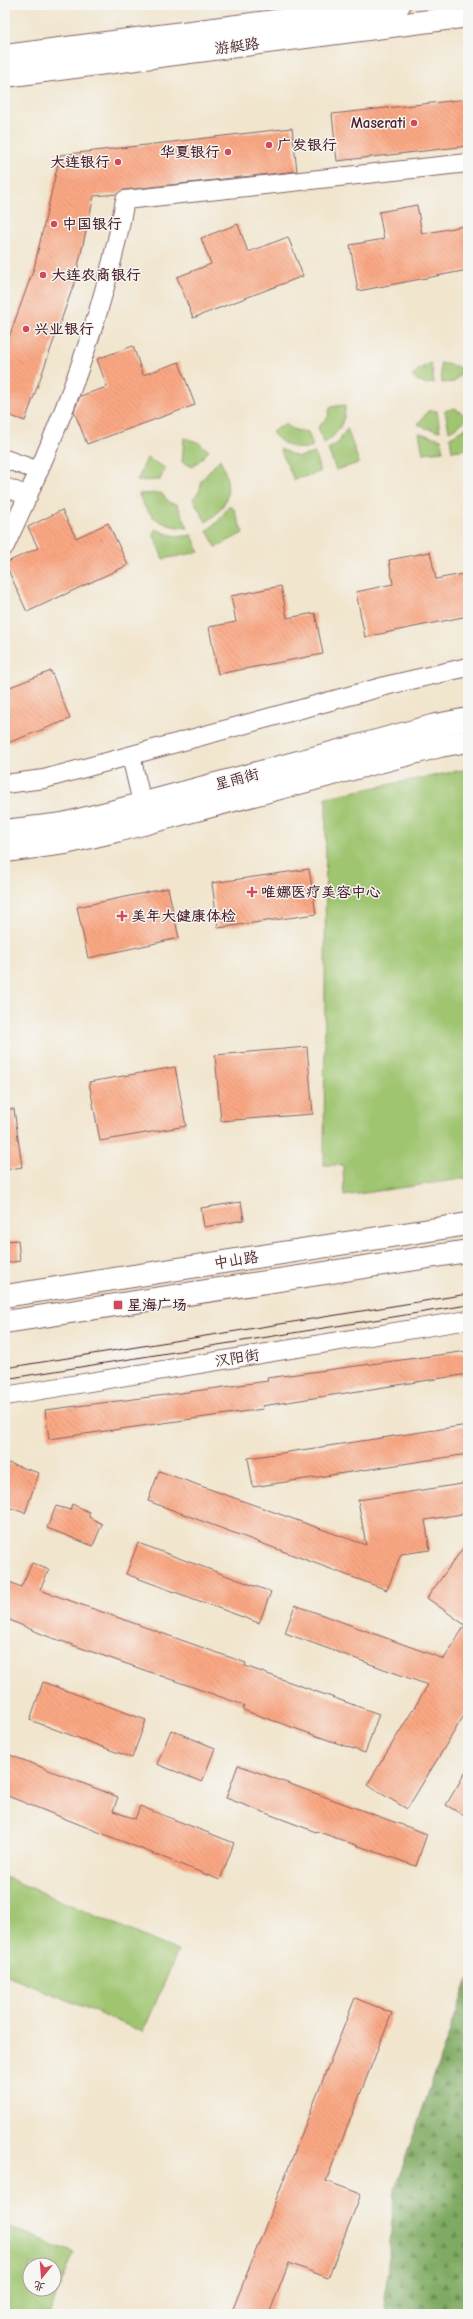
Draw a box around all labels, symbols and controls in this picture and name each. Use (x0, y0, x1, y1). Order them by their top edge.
street label: 游艇路 (214, 34, 260, 58)
place label: Maserati (351, 114, 406, 132)
marker: Maserati (409, 118, 419, 128)
place label: 广发银行 (277, 136, 337, 154)
marker: 广发银行 (264, 140, 274, 150)
place label: 华夏银行 (160, 143, 220, 161)
marker: 华夏银行 (223, 147, 233, 157)
place label: 大连银行 (50, 153, 110, 171)
marker: 大连银行 (113, 157, 123, 167)
place label: 中国银行 (62, 215, 122, 233)
marker: 中国银行 (49, 219, 59, 229)
place label: 大连农商银行 (51, 266, 141, 284)
marker: 大连农商银行 (38, 270, 48, 280)
place label: 兴业银行 (34, 320, 94, 338)
marker: 兴业银行 (21, 324, 31, 334)
street label: 星雨街 (213, 764, 261, 794)
place label: 唯娜医疗美容中心 (261, 883, 381, 901)
marker: 唯娜医疗美容中心 (246, 886, 258, 898)
place label: 美年大健康体检 (131, 907, 236, 925)
marker: 美年大健康体检 (116, 910, 128, 922)
street label: 中山路 (212, 1248, 260, 1272)
place label: 星海广场 (127, 1296, 187, 1314)
marker: 星海广场 (112, 1299, 124, 1311)
street label: 汉阳街 (213, 1346, 261, 1370)
north arrow (22, 2257, 62, 2297)
text: 北 (32, 2278, 46, 2294)

